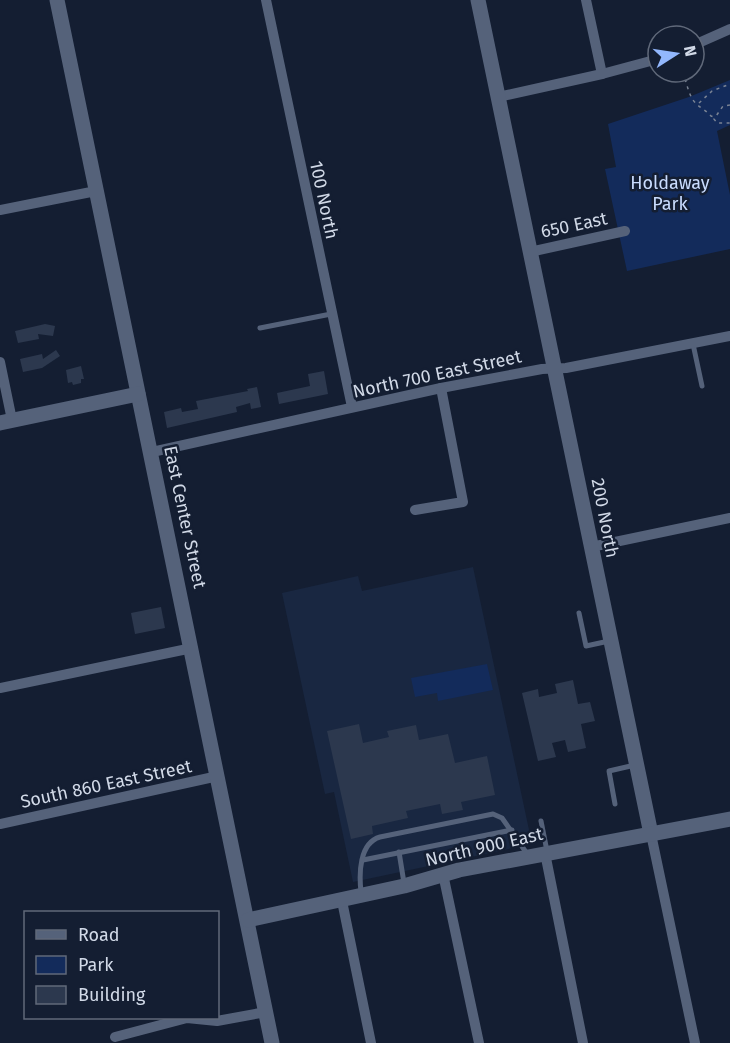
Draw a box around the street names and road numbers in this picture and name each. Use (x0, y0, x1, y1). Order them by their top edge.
street label: 100 North (305, 159, 343, 241)
street label: 650 East (539, 207, 610, 243)
street label: North 700 East Street (351, 345, 524, 403)
street label: East Center Street (159, 444, 211, 591)
street label: 200 North (587, 476, 623, 560)
street label: South 860 East Street (18, 755, 194, 813)
street label: North 900 East (423, 823, 545, 871)

